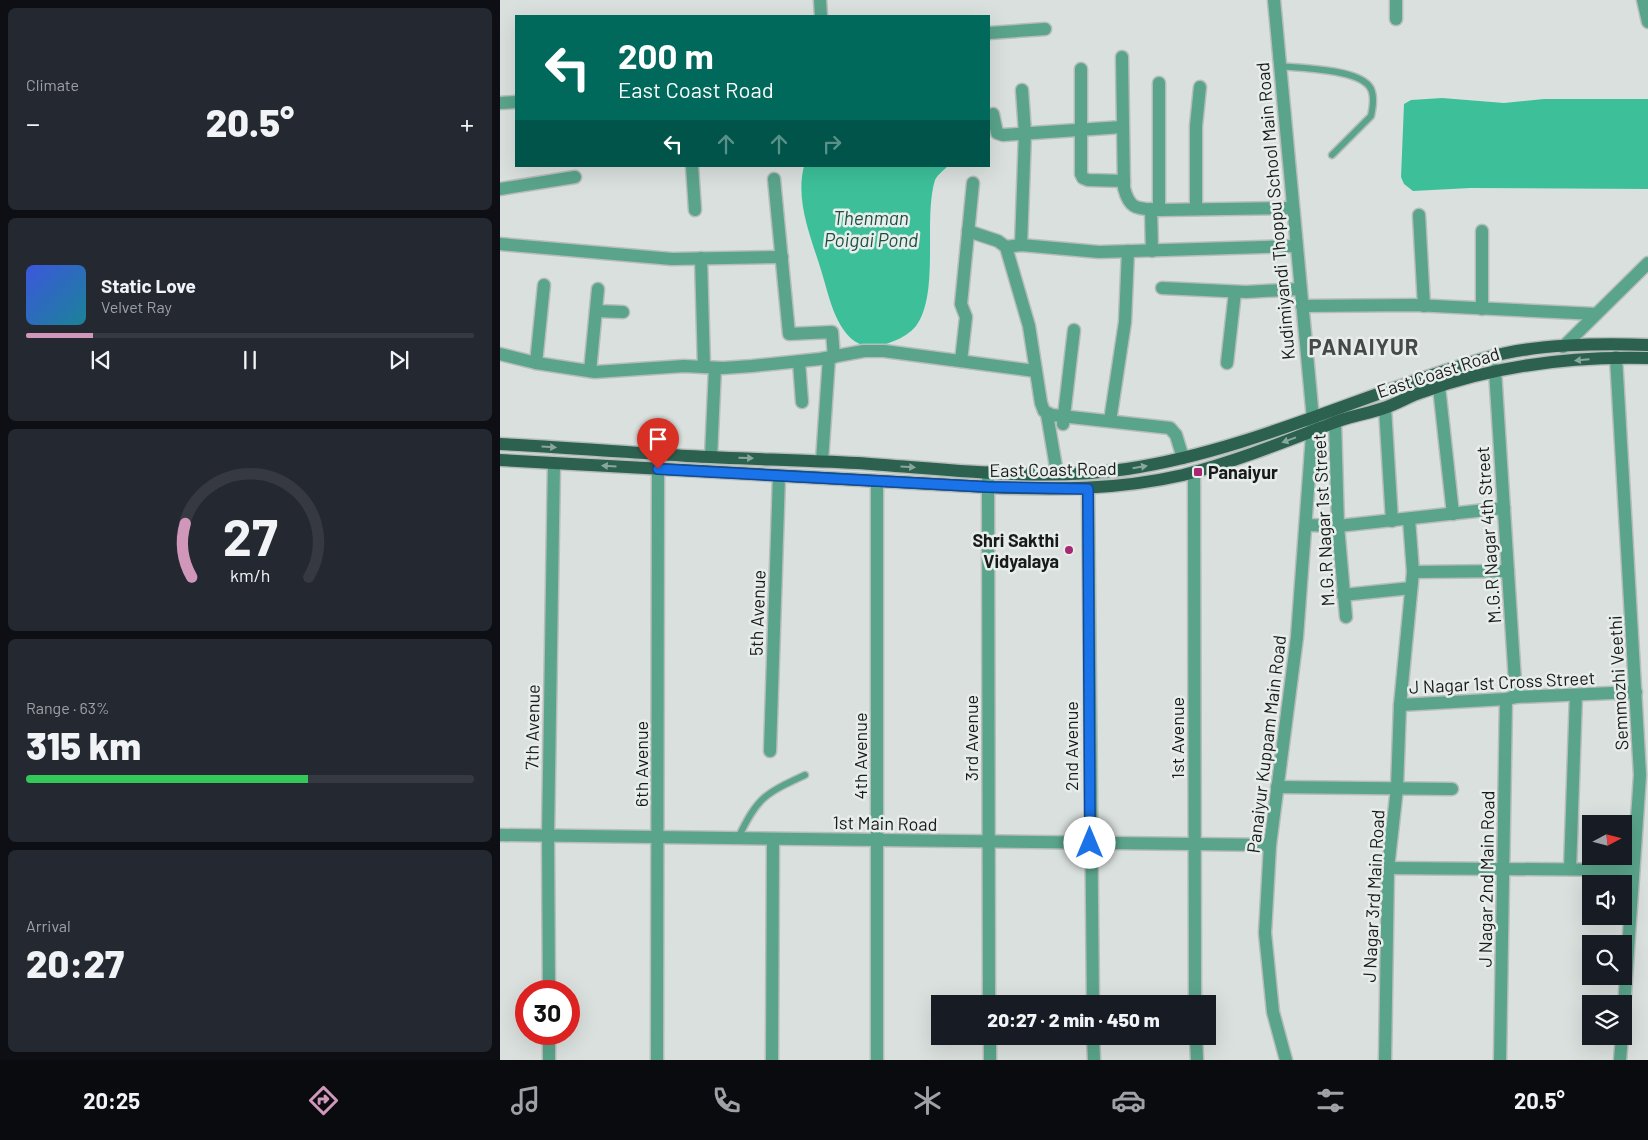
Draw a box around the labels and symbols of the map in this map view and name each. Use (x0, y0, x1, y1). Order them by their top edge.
street label: Kudimiyandi Thoppu School Main Road (1251, 61, 1299, 361)
water label: Thenman Poigai Pond (824, 206, 918, 251)
district label: PANAIYUR (1309, 333, 1419, 359)
street label: East Coast Road (1374, 342, 1502, 402)
one-way arrow (1574, 356, 1590, 364)
pin (637, 418, 679, 469)
street label: M.G.R Nagar 1st Street (1307, 433, 1339, 607)
one-way arrow (1281, 436, 1296, 444)
one-way arrow (541, 443, 557, 451)
street label: M.G.R Nagar 4th Street (1471, 446, 1505, 624)
one-way arrow (738, 455, 754, 463)
street label: East Coast Road (989, 457, 1117, 481)
one-way arrow (601, 461, 617, 469)
place label: Panaiyur (1208, 461, 1278, 483)
one-way arrow (1132, 462, 1148, 470)
one-way arrow (900, 463, 916, 471)
marker: Panaiyur (1192, 466, 1204, 478)
place label: Shri Sakthi Vidyalaya (972, 529, 1059, 572)
marker: Shri Sakthi Vidyalaya (1063, 544, 1075, 556)
street label: 5th Avenue (745, 569, 769, 657)
street label: Semmozhi Veethi (1603, 615, 1633, 751)
street label: Panaiyur Kuppam Main Road (1242, 634, 1290, 854)
street label: J Nagar 1st Cross Street (1408, 666, 1596, 698)
street label: 7th Avenue (520, 684, 544, 770)
street label: 3rd Avenue (960, 695, 982, 781)
street label: 1st Avenue (1166, 697, 1188, 779)
street label: 2nd Avenue (1060, 701, 1082, 791)
street label: 4th Avenue (849, 713, 871, 799)
street label: 6th Avenue (630, 721, 652, 807)
street label: J Nagar 2nd Main Road (1473, 790, 1499, 968)
street label: J Nagar 3rd Main Road (1357, 809, 1389, 983)
street label: 1st Main Road (832, 811, 938, 835)
north arrow (1582, 815, 1632, 865)
position arrow (1063, 816, 1115, 868)
speed limit sign: 30 (515, 980, 580, 1045)

